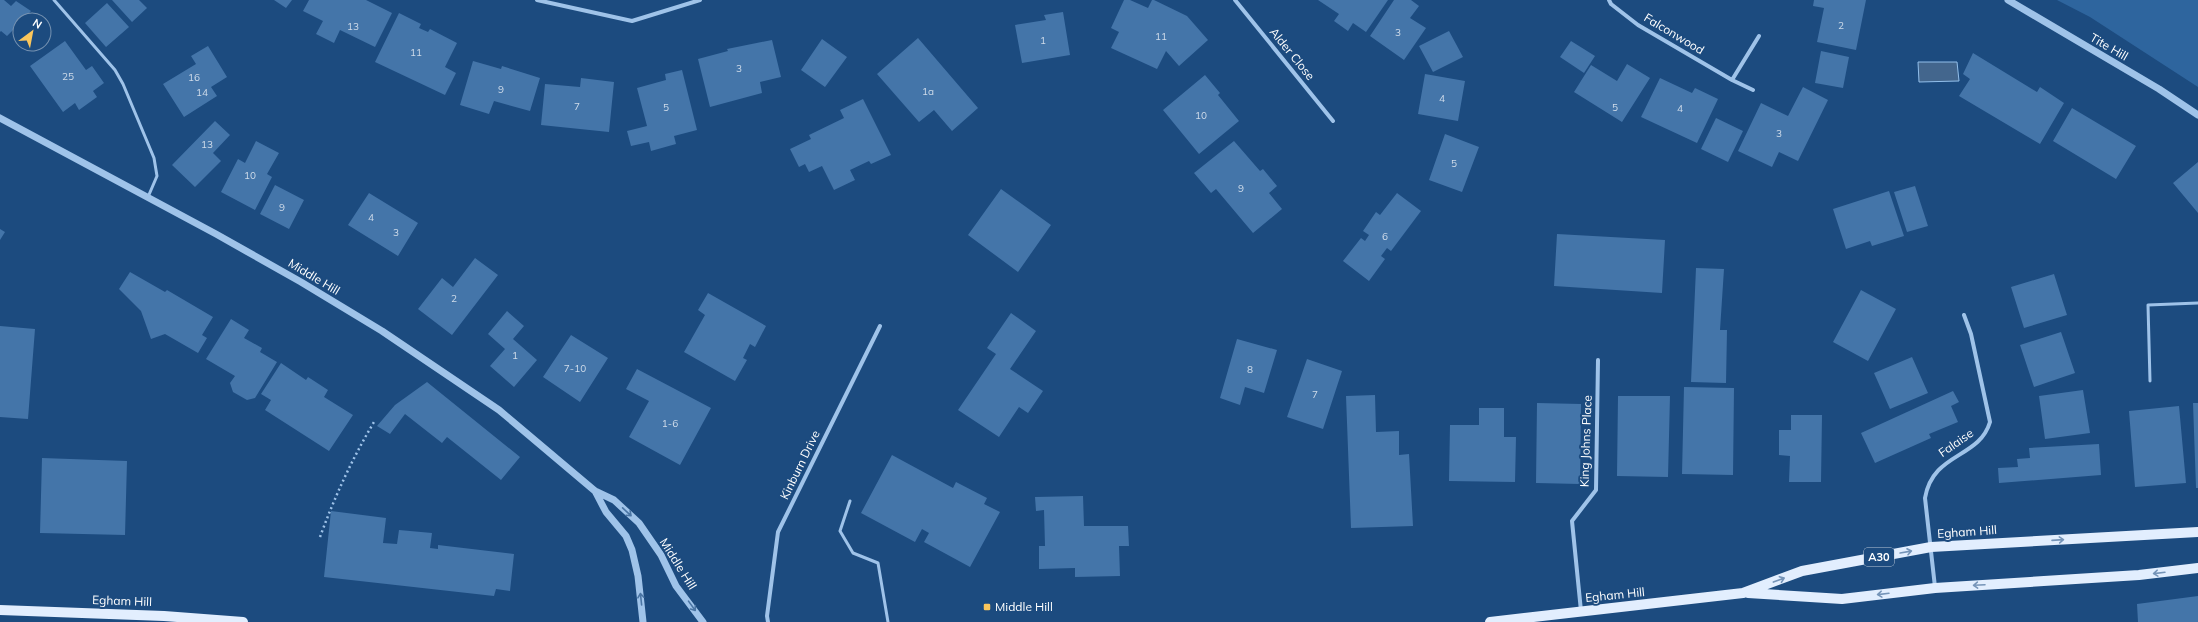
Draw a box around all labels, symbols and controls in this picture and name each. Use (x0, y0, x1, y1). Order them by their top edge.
street label: Falconwood (1641, 10, 1707, 57)
north arrow (12, 12, 52, 52)
text: N (30, 15, 45, 32)
house number: 2 (1838, 19, 1844, 32)
house number: 13 (347, 20, 359, 33)
street label: Alder Close (1267, 24, 1318, 83)
house number: 3 (1395, 26, 1401, 39)
house number: 11 (1155, 30, 1167, 43)
street label: Tite Hill (2087, 30, 2131, 63)
house number: 1 (1040, 34, 1046, 47)
house number: 11 (410, 46, 422, 59)
house number: 3 (736, 62, 742, 75)
house number: 25 (62, 70, 74, 83)
house number: 16 (188, 71, 200, 84)
house number: 9 (498, 83, 504, 96)
house number: 1a (922, 85, 934, 98)
house number: 14 (196, 86, 208, 99)
house number: 4 (1439, 92, 1445, 105)
house number: 7 (574, 100, 580, 113)
house number: 5 (663, 101, 669, 114)
house number: 5 (1612, 101, 1618, 114)
house number: 4 (1677, 102, 1683, 115)
house number: 10 (1195, 109, 1207, 122)
house number: 3 (1776, 127, 1782, 140)
house number: 13 (201, 138, 213, 151)
house number: 5 (1451, 157, 1457, 170)
house number: 10 (244, 169, 256, 182)
house number: 9 (1238, 182, 1244, 195)
house number: 9 (279, 201, 285, 214)
house number: 4 (368, 211, 374, 224)
house number: 3 (393, 226, 399, 239)
house number: 6 (1382, 230, 1388, 243)
street label: Middle Hill (286, 255, 343, 298)
house number: 2 (451, 292, 457, 305)
house number: 1 (512, 349, 518, 362)
house number: 7-10 (564, 362, 586, 375)
house number: 8 (1247, 363, 1253, 376)
house number: 7 (1312, 388, 1318, 401)
street label: King Johns Place (1576, 395, 1595, 487)
house number: 1-6 (662, 417, 678, 430)
street label: Falaise (1935, 425, 1976, 460)
street label: Kinburn Drive (776, 428, 823, 502)
one-way arrow (622, 507, 632, 517)
street label: Egham Hill (1937, 522, 1997, 541)
street label: Middle Hill (657, 535, 700, 592)
one-way arrow (2052, 536, 2065, 543)
road number: A30 (1864, 548, 1894, 566)
one-way arrow (1899, 548, 1912, 556)
one-way arrow (2153, 569, 2166, 576)
one-way arrow (1773, 575, 1785, 583)
one-way arrow (1973, 582, 1986, 589)
street label: Egham Hill (1584, 584, 1646, 605)
one-way arrow (1877, 590, 1890, 598)
street label: Egham Hill (92, 592, 152, 609)
one-way arrow (637, 593, 644, 606)
place label: Middle Hill (995, 599, 1053, 614)
one-way arrow (688, 600, 696, 611)
marker: Middle Hill (982, 602, 992, 612)

